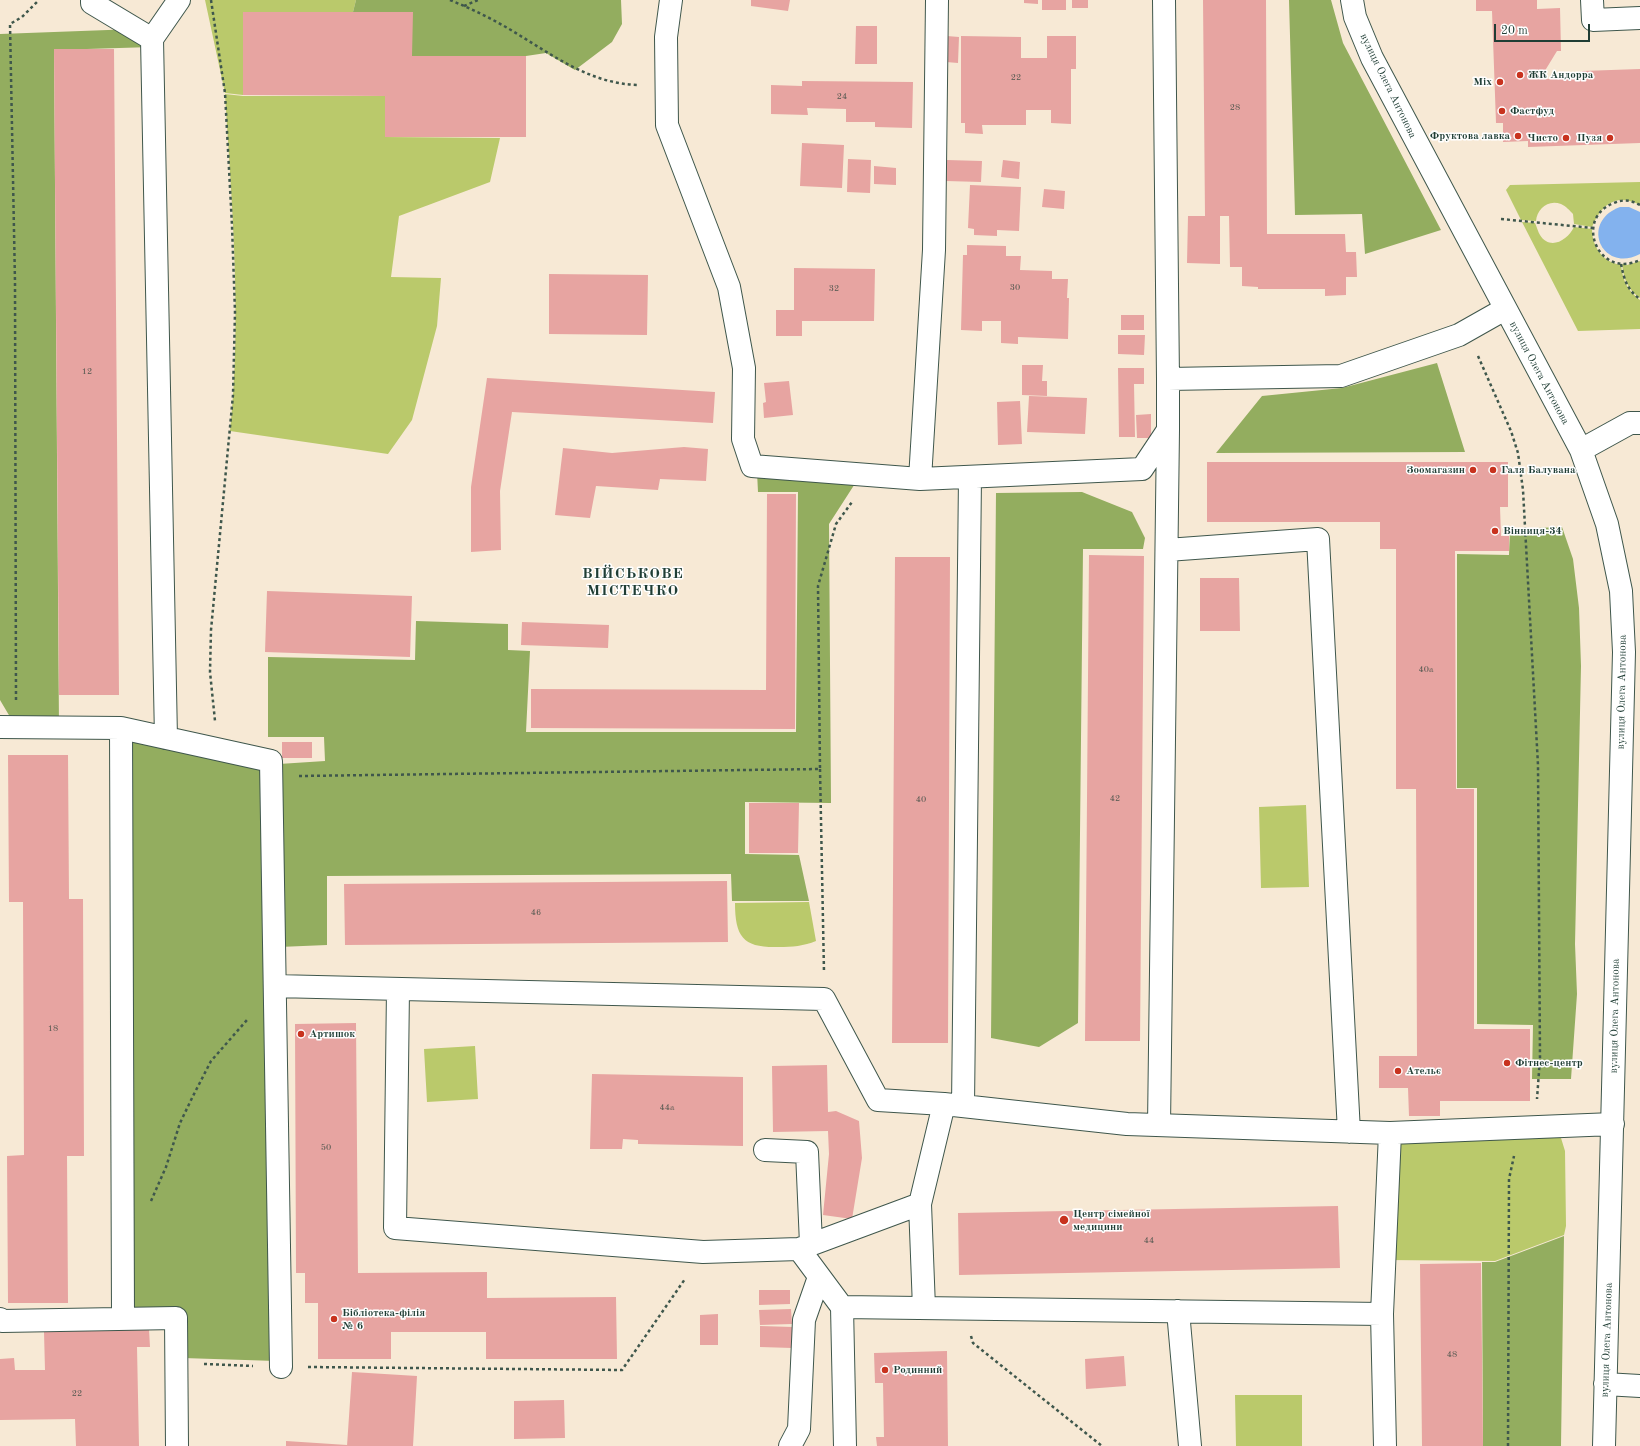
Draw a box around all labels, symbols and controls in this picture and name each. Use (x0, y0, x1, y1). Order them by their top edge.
scale bar (1496, 16, 1592, 42)
text: 20 m (1501, 25, 1528, 37)
street label: вулиця Олега Антонова (1357, 31, 1419, 141)
place label: ЖК Андорра (1528, 68, 1593, 82)
marker: ЖК Андорра (1515, 70, 1525, 80)
house number: 22 (1011, 73, 1021, 83)
place label: Mix (1473, 75, 1492, 89)
marker: Mix (1495, 77, 1505, 87)
house number: 24 (837, 92, 847, 102)
house number: 28 (1230, 103, 1240, 113)
place label: Фастфуд (1510, 104, 1554, 118)
marker: Фастфуд (1497, 106, 1507, 116)
place label: Фруктова лавка (1430, 129, 1510, 143)
marker: Фруктова лавка (1513, 131, 1523, 141)
place label: Чисто (1527, 131, 1558, 145)
place label: Пузя (1577, 131, 1602, 145)
marker: Чисто (1561, 133, 1571, 143)
marker: Пузя (1605, 133, 1615, 143)
house number: 30 (1010, 283, 1020, 293)
house number: 32 (829, 284, 839, 294)
street label: вулиця Олега Антонова (1506, 319, 1572, 427)
house number: 12 (82, 367, 92, 377)
place label: Зоомагазин (1407, 463, 1465, 477)
place label: Галя Балувана (1501, 463, 1576, 477)
marker: Зоомагазин (1468, 465, 1478, 475)
marker: Галя Балувана (1488, 465, 1498, 475)
place label: Вінниця-34 (1503, 524, 1562, 538)
marker: Вінниця-34 (1490, 526, 1500, 536)
district label: ВІЙСЬКОВЕ МІСТЕЧКО (582, 565, 684, 600)
street label: вулиця Олега Антонова (1614, 634, 1630, 750)
house number: 40а (1419, 665, 1433, 675)
house number: 42 (1110, 794, 1120, 804)
house number: 40 (916, 795, 926, 805)
house number: 46 (531, 908, 541, 918)
street label: вулиця Олега Антонова (1607, 958, 1623, 1074)
house number: 18 (48, 1024, 58, 1034)
place label: Артишок (309, 1027, 355, 1041)
marker: Артишок (296, 1029, 306, 1039)
place label: Фітнес-центр (1515, 1056, 1583, 1070)
marker: Фітнес-центр (1502, 1058, 1512, 1068)
place label: Ательє (1406, 1064, 1441, 1078)
marker: Ательє (1393, 1066, 1403, 1076)
house number: 44а (660, 1103, 674, 1113)
house number: 50 (321, 1143, 331, 1153)
place label: Центр сімейної медицини (1073, 1207, 1150, 1233)
marker: Центр сімейної медицини (1058, 1214, 1070, 1226)
house number: 44 (1144, 1236, 1154, 1246)
street label: вулиця Олега Антонова (1598, 1282, 1616, 1398)
place label: Бібліотека-філія № 6 (342, 1306, 425, 1332)
marker: Бібліотека-філія № 6 (329, 1314, 339, 1324)
house number: 48 (1447, 1350, 1457, 1360)
place label: Родинний (893, 1363, 942, 1377)
marker: Родинний (880, 1365, 890, 1375)
house number: 22 (72, 1389, 82, 1399)

